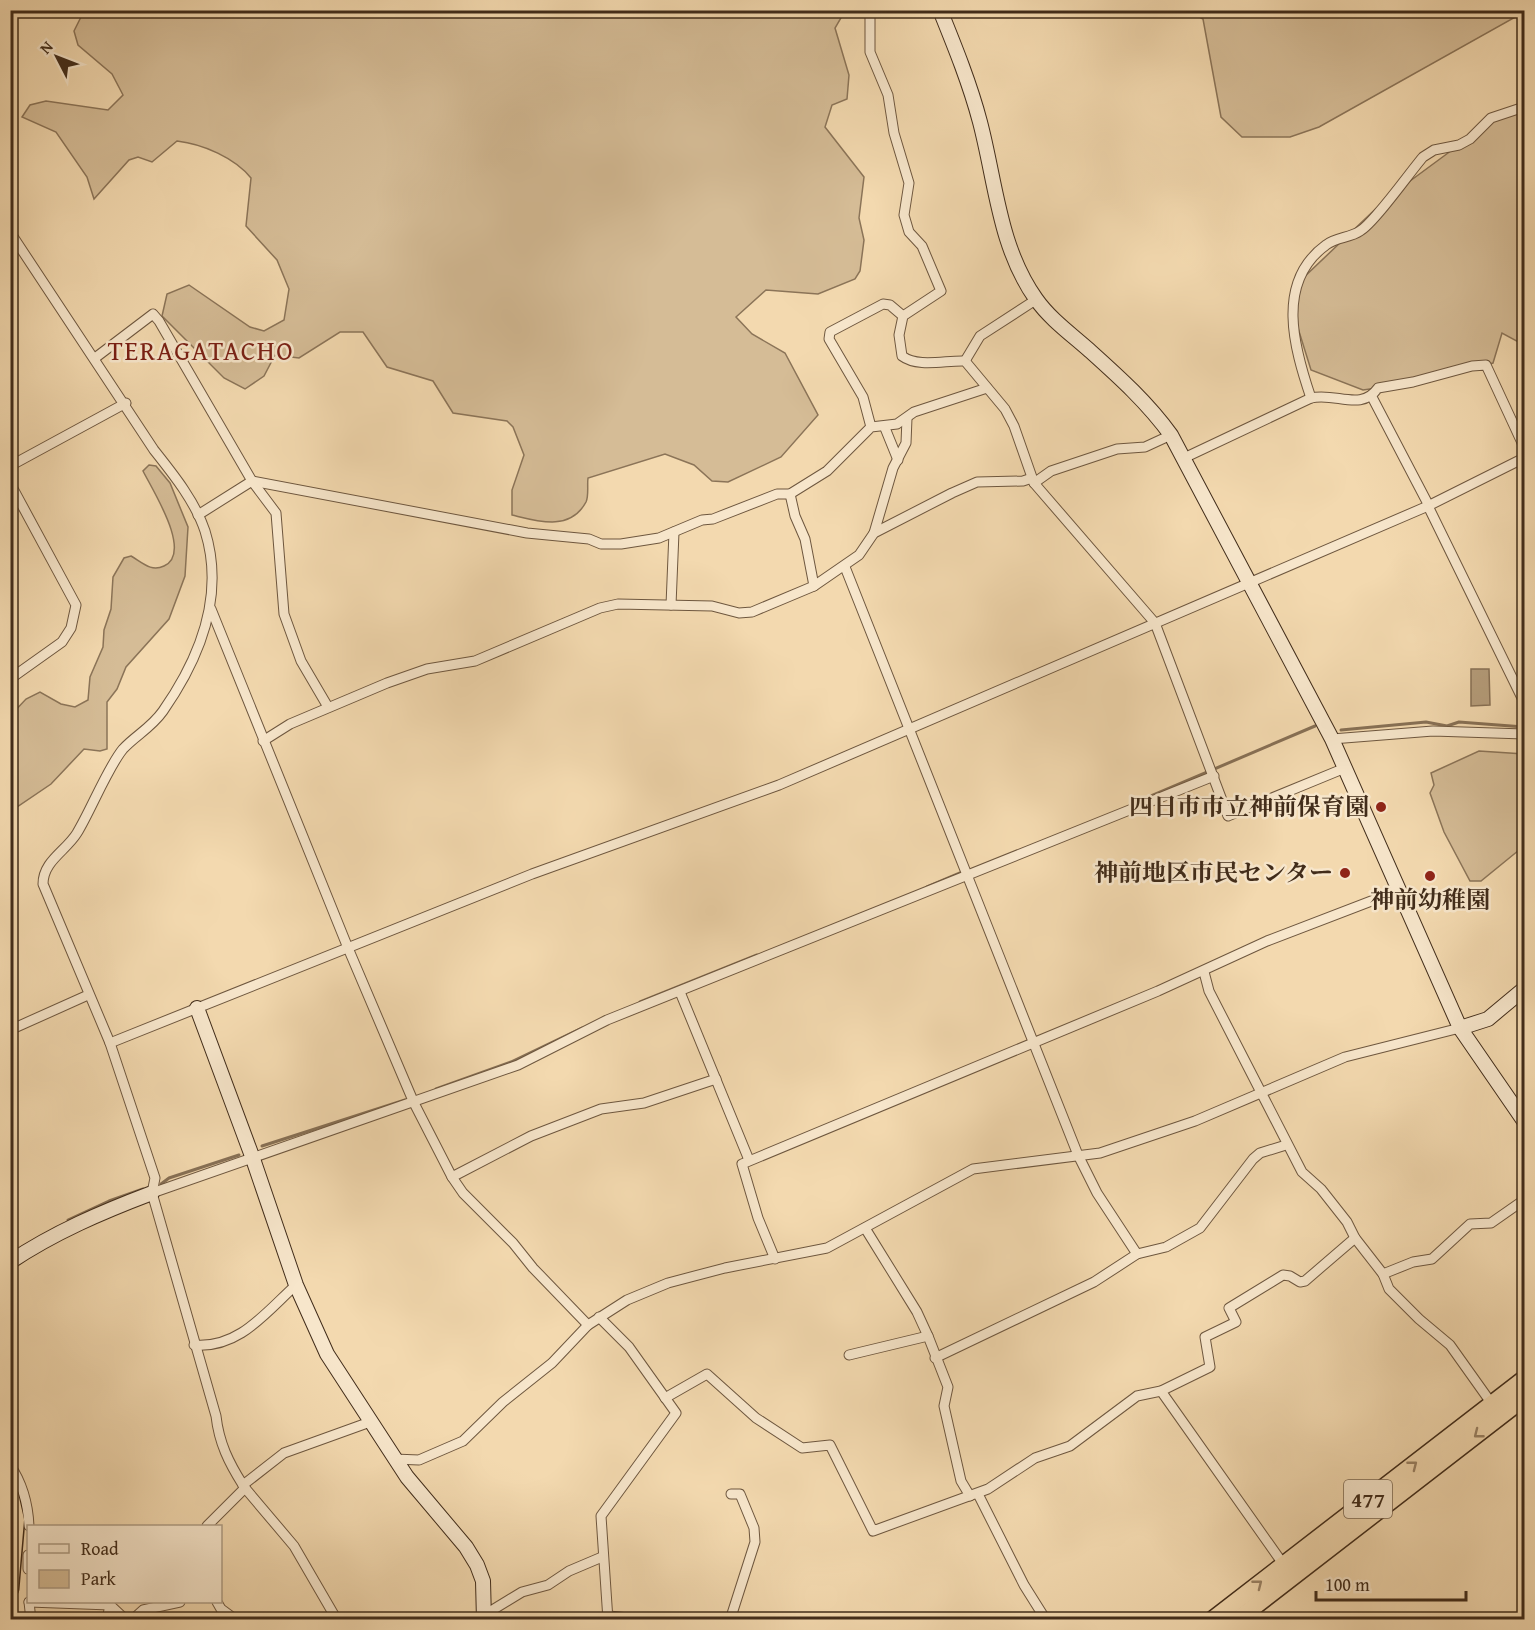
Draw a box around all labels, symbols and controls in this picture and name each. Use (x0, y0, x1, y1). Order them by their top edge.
north arrow (27, 27, 87, 87)
text: N (33, 35, 59, 59)
district label: TERAGATACHO (108, 330, 294, 370)
place label: 四日市市立神前保育園 (1129, 789, 1369, 824)
marker: 四日市市立神前保育園 (1374, 800, 1388, 814)
place label: 神前地区市民センター (1094, 855, 1333, 890)
marker: 神前地区市民センター (1338, 866, 1352, 880)
marker: 神前幼稚園 (1423, 869, 1437, 883)
place label: 神前幼稚園 (1370, 882, 1490, 917)
one-way arrow (1474, 1426, 1485, 1437)
one-way arrow (1406, 1461, 1417, 1472)
road number: 477 (1344, 1480, 1392, 1518)
legend (27, 1525, 222, 1603)
text: Road (81, 1535, 119, 1562)
scale bar (1316, 1564, 1466, 1602)
text: Park (81, 1565, 117, 1592)
text: 100 m (1325, 1571, 1370, 1598)
one-way arrow (1251, 1580, 1262, 1591)

